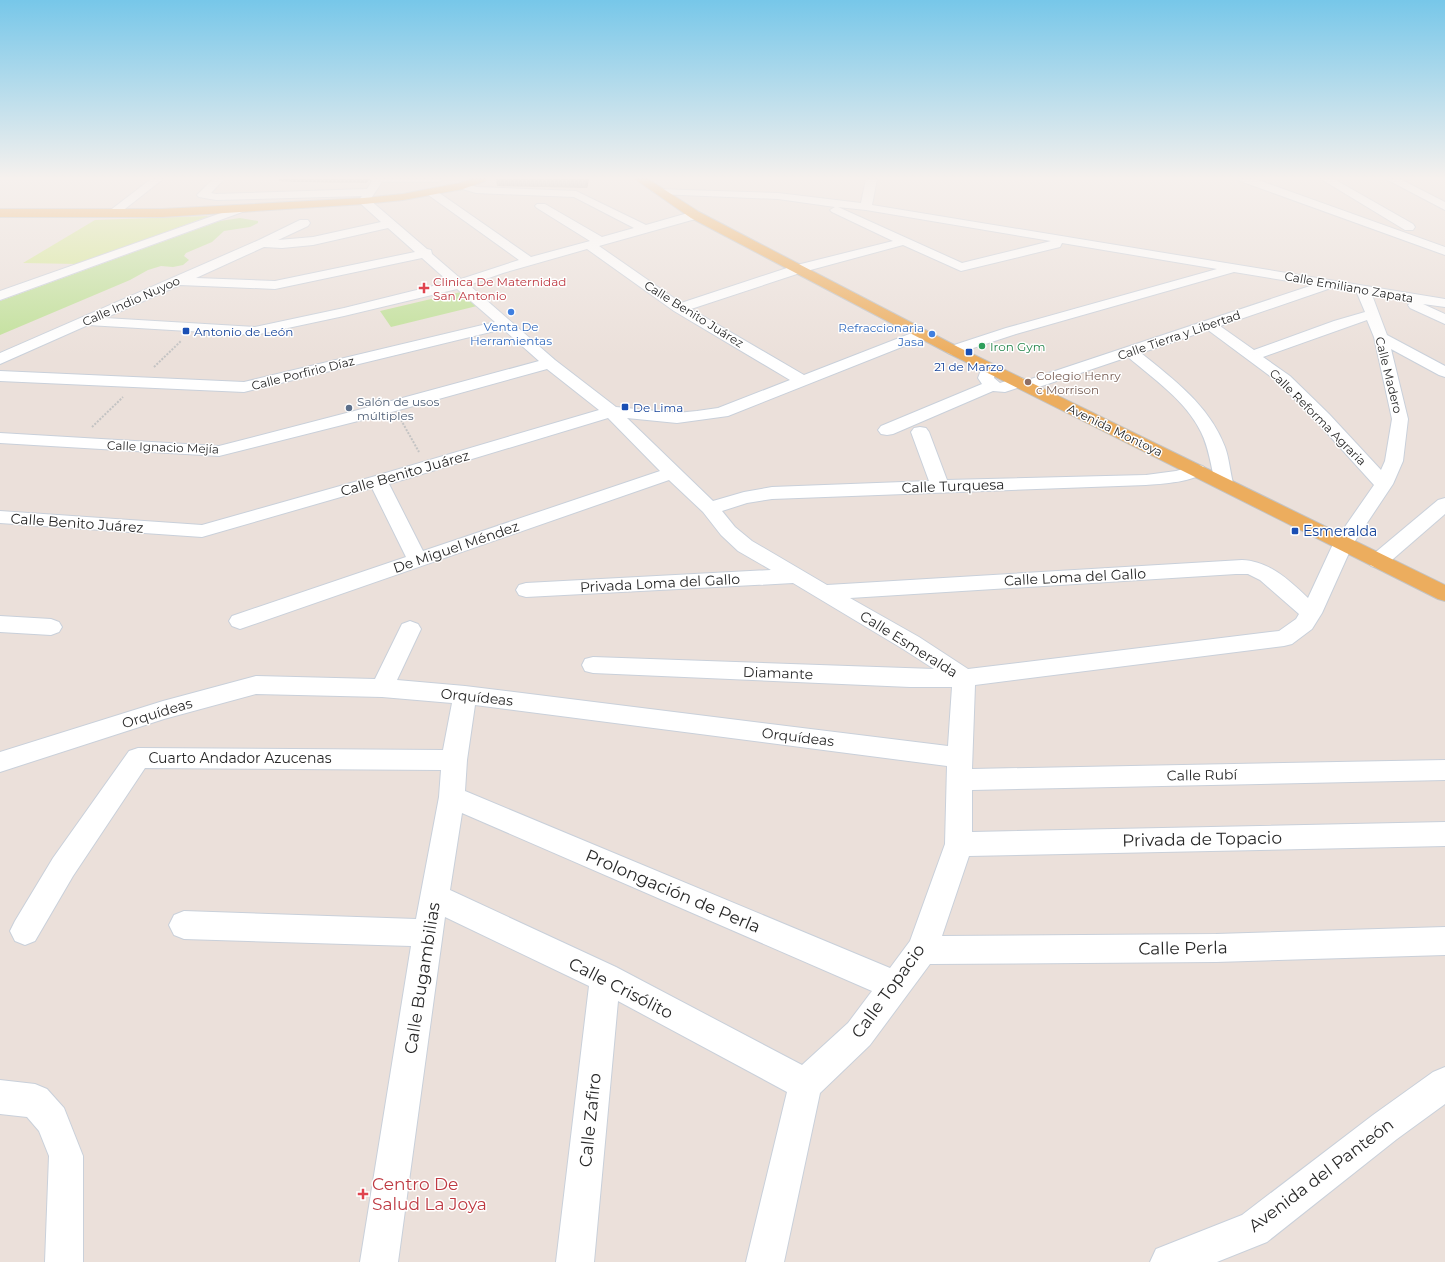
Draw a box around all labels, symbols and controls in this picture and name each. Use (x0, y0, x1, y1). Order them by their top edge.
street label: Calle Emiliano Zapata (1283, 268, 1415, 306)
street label: Calle Indio Nuyoo (80, 273, 182, 329)
place label: Clinica De Maternidad San Antonio (433, 274, 566, 303)
street label: Calle Benito Juárez (642, 277, 746, 351)
marker: Clinica De Maternidad San Antonio (418, 282, 430, 294)
marker: Venta De Herramientas (506, 307, 516, 317)
street label: Calle Tierra y Libertad (1115, 307, 1243, 363)
place label: Venta De Herramientas (470, 319, 552, 348)
place label: Refraccionaria Jasa (838, 320, 924, 349)
place label: Antonio de León (194, 324, 293, 339)
marker: Antonio de León (181, 326, 191, 336)
marker: Refraccionaria Jasa (927, 329, 937, 339)
street label: Calle Madero (1372, 335, 1406, 415)
place label: Iron Gym (990, 339, 1046, 354)
marker: Iron Gym (977, 341, 987, 351)
marker: 21 de Marzo (964, 347, 974, 357)
street label: Calle Porfirio Díaz (250, 353, 356, 393)
place label: 21 de Marzo (934, 359, 1004, 374)
street label: Calle Reforma Agraria (1267, 366, 1369, 468)
place label: Colegio Henry c Morrison (1036, 368, 1121, 397)
marker: Colegio Henry c Morrison (1023, 377, 1033, 387)
place label: Salón de usos múltiples (357, 394, 439, 423)
place label: De Lima (633, 400, 683, 415)
street label: Avenida Montoya (1065, 400, 1165, 460)
marker: De Lima (620, 402, 630, 412)
marker: Salón de usos múltiples (344, 403, 354, 413)
street label: Calle Ignacio Mejía (107, 438, 219, 456)
street label: Calle Benito Juárez (338, 446, 472, 500)
street label: Calle Turquesa (901, 475, 1005, 497)
street label: Calle Benito Juárez (10, 509, 144, 537)
street label: De Miguel Méndez (391, 517, 521, 577)
place label: Esmeralda (1303, 522, 1377, 540)
marker: Esmeralda (1290, 526, 1300, 536)
street label: Calle Loma del Gallo (1004, 564, 1147, 590)
street label: Privada Loma del Gallo (579, 570, 741, 596)
street label: Calle Esmeralda (857, 607, 961, 681)
street label: Diamante (743, 663, 813, 683)
street label: Orquídeas (440, 684, 514, 710)
street label: Orquídeas (120, 694, 195, 732)
street label: Orquídeas (761, 724, 835, 750)
street label: Cuarto Andador Azucenas (148, 749, 332, 767)
street label: Calle Rubí (1167, 765, 1239, 785)
street label: Privada de Topacio (1122, 828, 1282, 850)
street label: Prolongación de Perla (583, 845, 763, 937)
street label: Calle Bugambilias (400, 901, 444, 1055)
street label: Calle Perla (1138, 937, 1228, 959)
street label: Calle Topacio (847, 940, 929, 1042)
street label: Calle Crisólito (566, 953, 676, 1023)
street label: Calle Zafiro (575, 1072, 605, 1168)
street label: Avenida del Panteón (1245, 1114, 1397, 1236)
place label: Centro De Salud La Joya (372, 1174, 487, 1214)
marker: Centro De Salud La Joya (357, 1188, 369, 1200)

